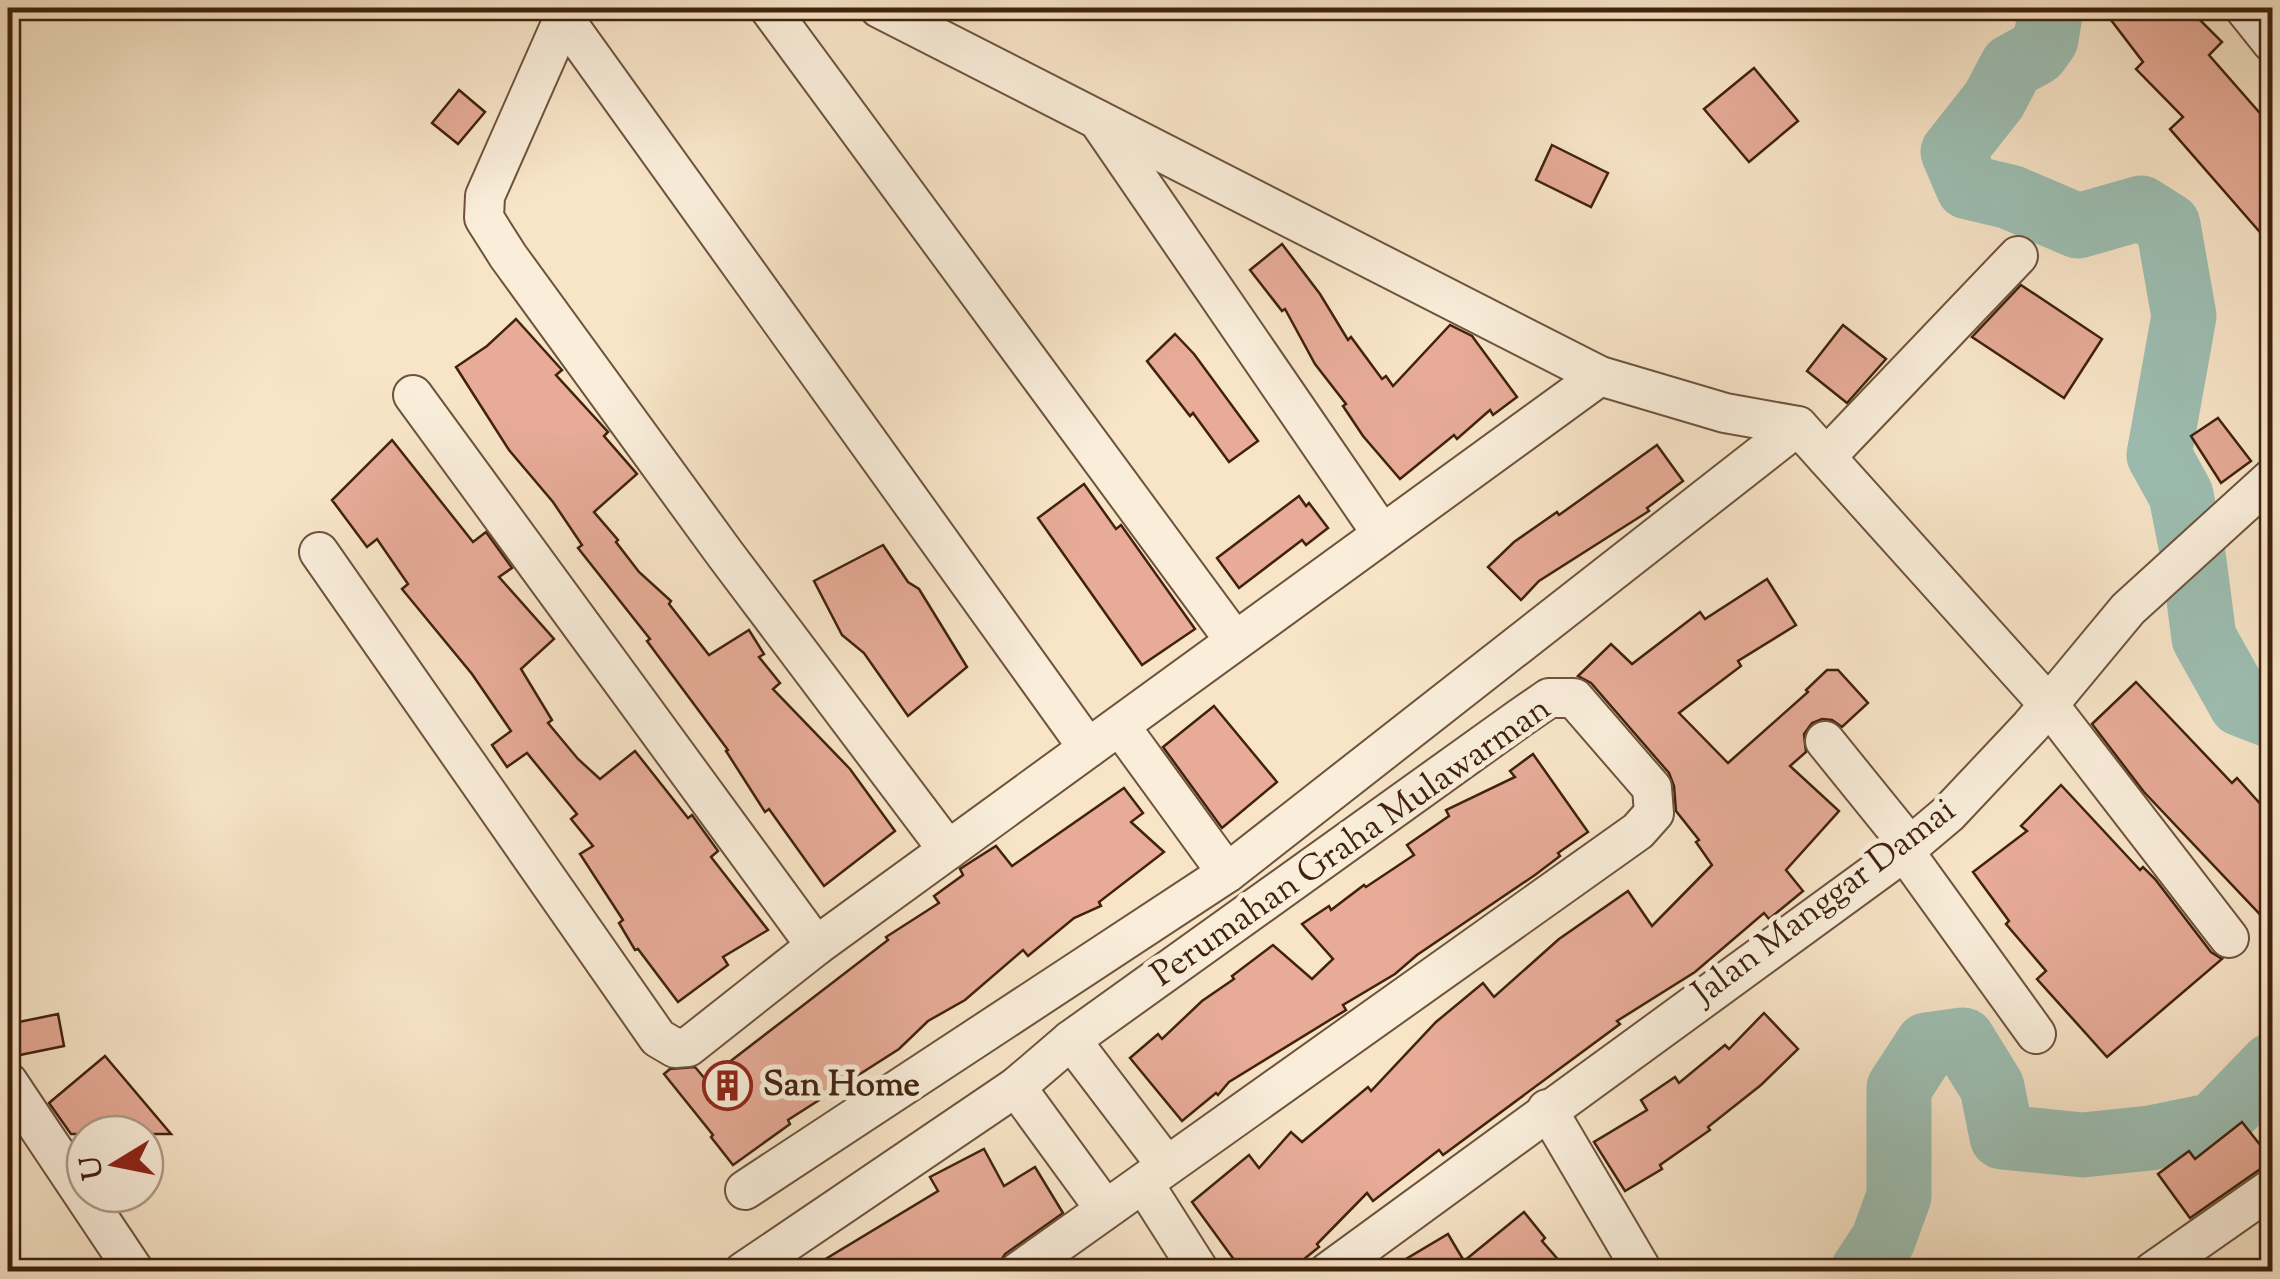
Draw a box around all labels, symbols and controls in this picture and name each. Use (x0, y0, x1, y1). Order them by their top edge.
street label: Perumahan Graha Mulawarman (1142, 685, 1562, 1001)
street label: Jalan Manggar Damai (1681, 787, 1967, 1020)
building icon: San Home (702, 1060, 754, 1112)
place label: San Home (763, 1061, 920, 1112)
north arrow (65, 1114, 165, 1214)
text: U (72, 1153, 115, 1183)

